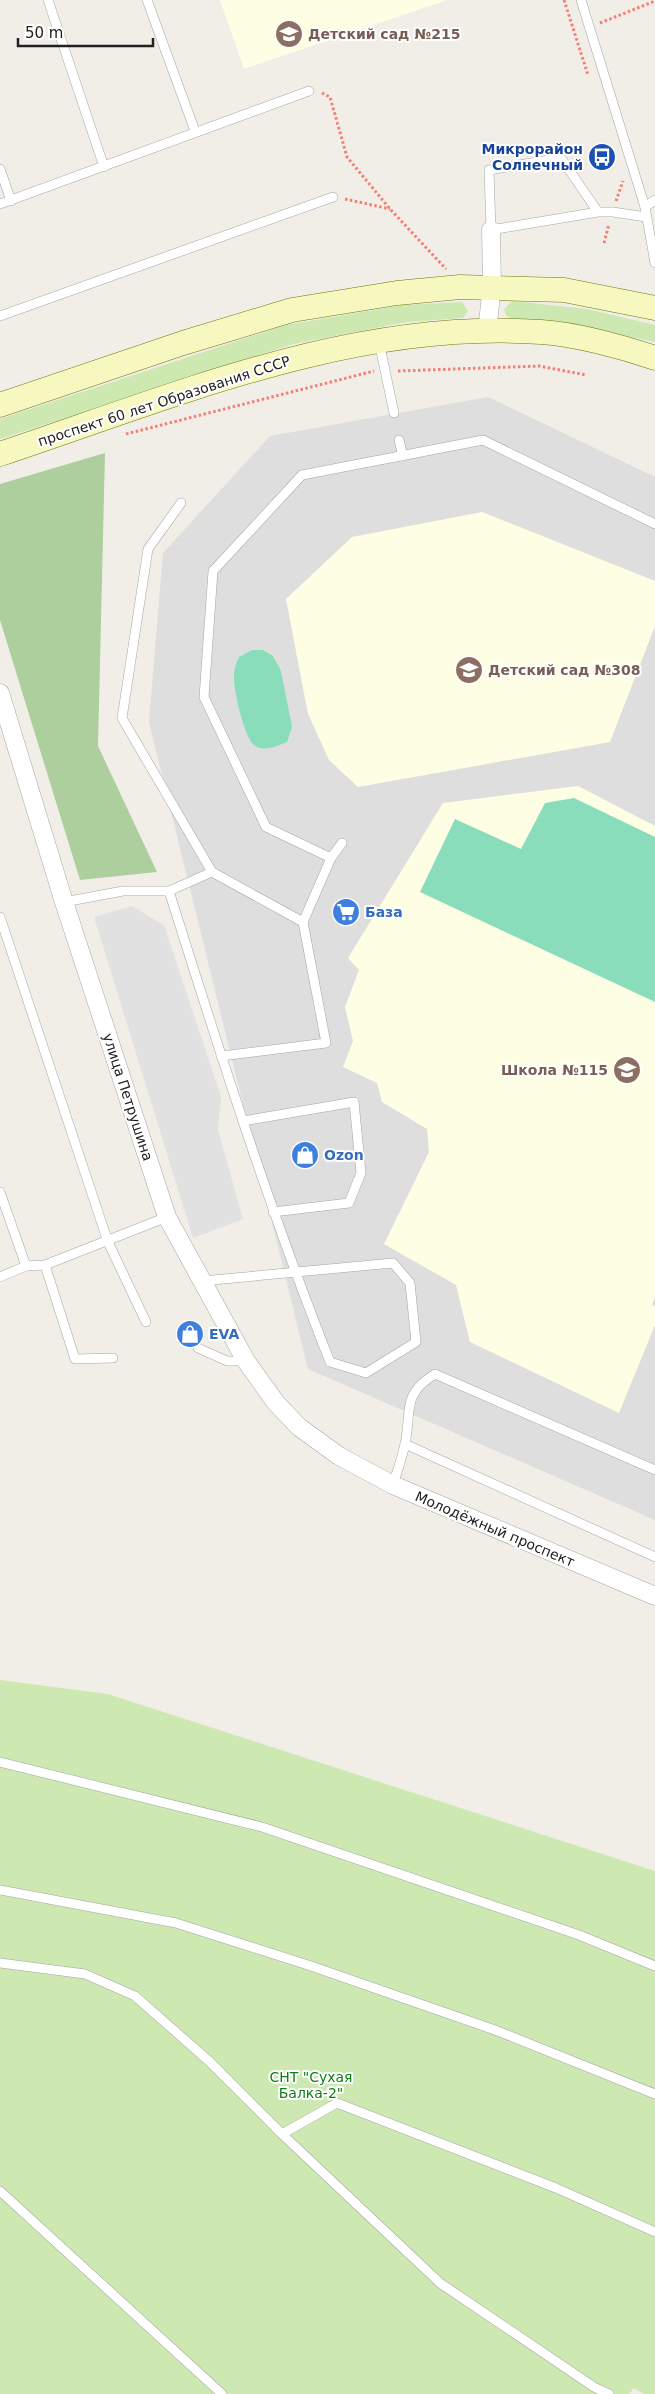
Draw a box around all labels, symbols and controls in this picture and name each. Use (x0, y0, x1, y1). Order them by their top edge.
scale bar (18, 15, 152, 47)
school or university icon: Детский сад №215 (274, 19, 304, 49)
text: 50 m (25, 24, 63, 42)
place label: Детский сад №215 (308, 26, 460, 42)
place label: Микрорайон Солнечный (482, 141, 583, 173)
bus stop icon: Микрорайон Солнечный (587, 142, 617, 172)
street label: проспект 60 лет Образования СССР (36, 353, 292, 449)
school or university icon: Детский сад №308 (454, 655, 484, 685)
place label: Детский сад №308 (488, 662, 640, 678)
supermarket icon: База (331, 897, 361, 927)
place label: База (365, 904, 403, 920)
street label: улица Петрушина (100, 1031, 156, 1163)
school or university icon: Школа №115 (612, 1055, 642, 1085)
place label: Школа №115 (501, 1062, 608, 1078)
shop icon: Ozon (290, 1140, 320, 1170)
place label: Ozon (324, 1147, 364, 1163)
shop icon: EVA (175, 1319, 205, 1349)
place label: EVA (209, 1326, 239, 1342)
street label: Молодёжный проспект (413, 1488, 577, 1570)
park label: СНТ "Сухая Балка-2" (269, 2069, 353, 2101)

